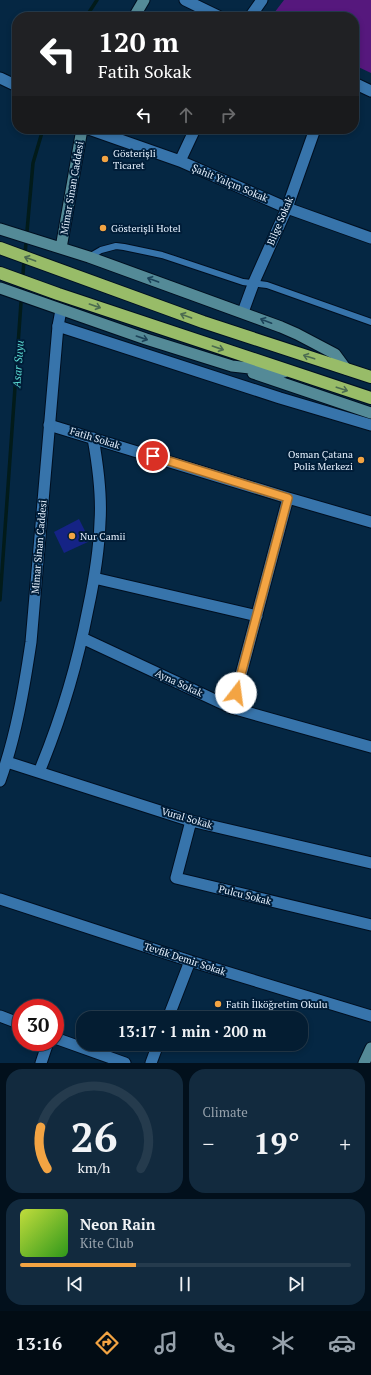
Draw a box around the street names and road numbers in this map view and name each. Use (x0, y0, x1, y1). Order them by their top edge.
street label: Mimar Sinan Caddesi (57, 140, 87, 236)
street label: Şahit Yalçın Sokak (190, 161, 271, 205)
street label: Bilge Sokak (264, 194, 296, 247)
street label: Fatih Sokak (68, 424, 122, 452)
street label: Mimar Sinan Caddesi (28, 499, 50, 595)
street label: Ayna Sokak (153, 666, 206, 700)
street label: Vural Sokak (160, 805, 215, 832)
street label: Pulcu Sokak (217, 882, 273, 908)
street label: Tevfik Demir Sokak (142, 940, 228, 979)

